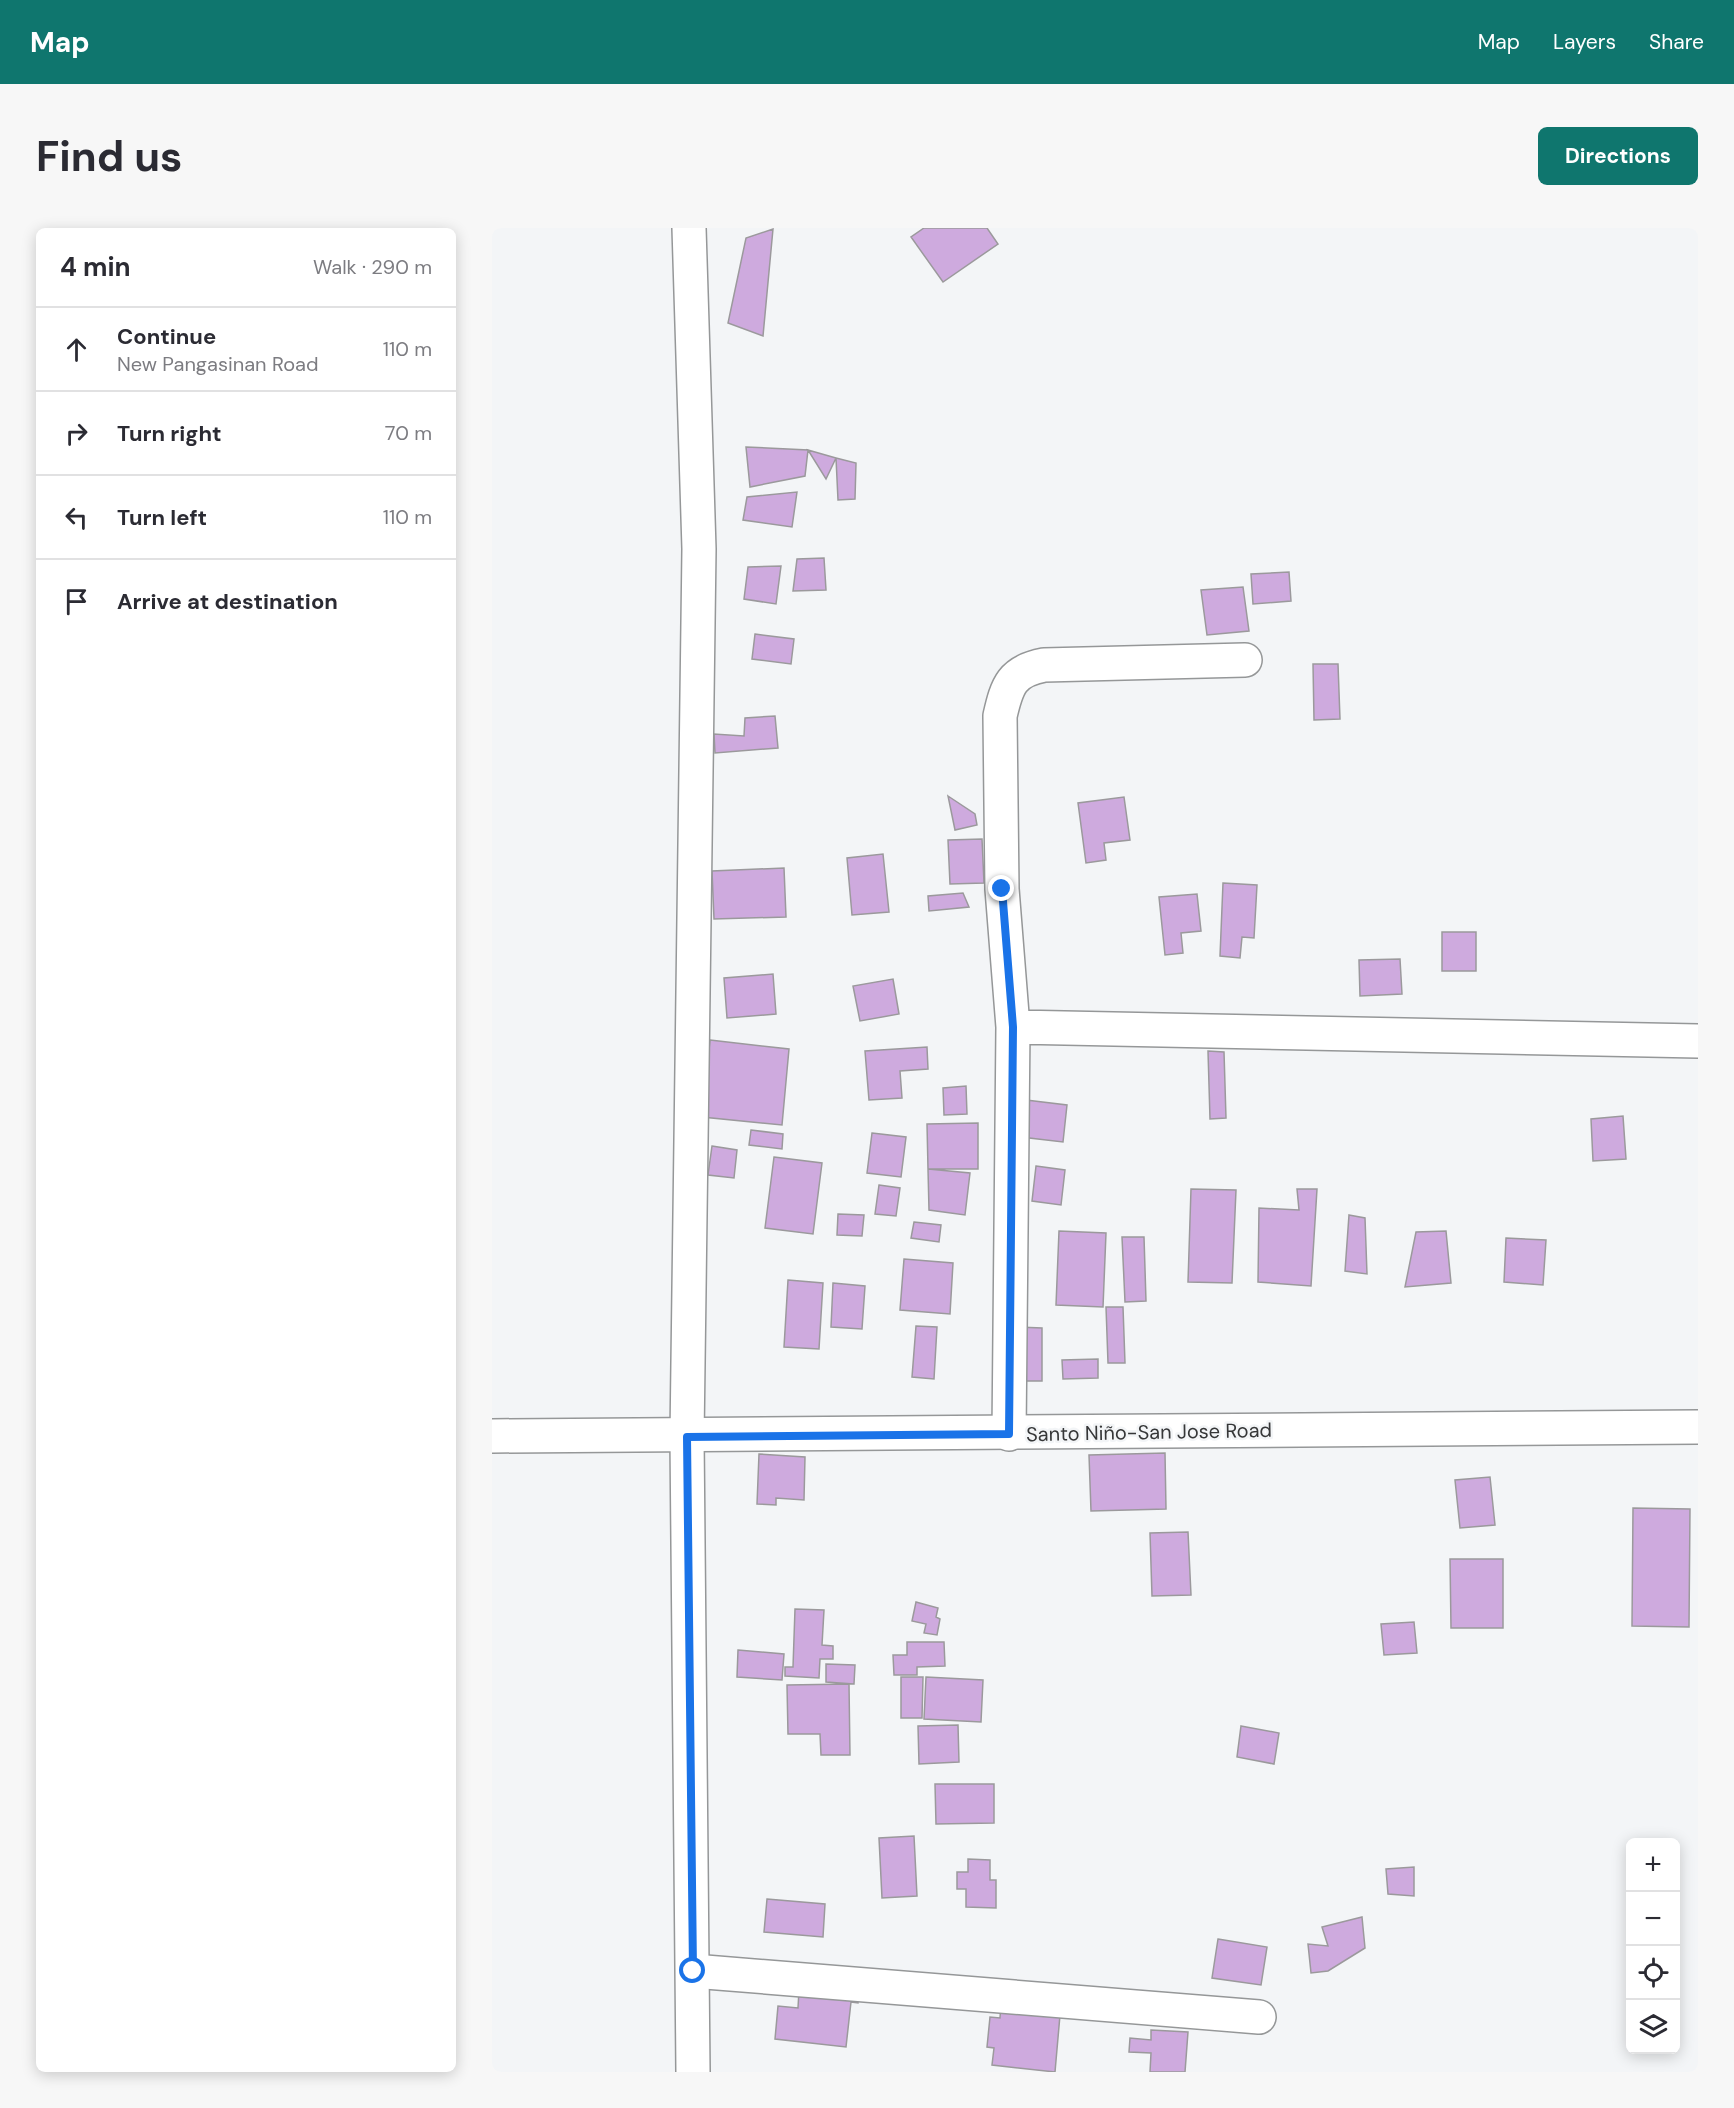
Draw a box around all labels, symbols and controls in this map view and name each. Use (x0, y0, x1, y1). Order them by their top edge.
text: Map (30, 24, 90, 61)
text: Map (1478, 28, 1520, 56)
text: Layers (1553, 28, 1616, 56)
text: Share (1649, 28, 1704, 56)
button: Directions (1538, 127, 1698, 185)
text: Find us (36, 129, 182, 184)
text: 4 min (60, 250, 131, 284)
text: Walk · 290 m (313, 254, 432, 280)
text: Continue (117, 322, 216, 351)
icon: ahead (60, 333, 93, 366)
text: 110 m (383, 336, 432, 362)
text: New Pangasinan Road (117, 351, 318, 377)
icon: right (60, 417, 93, 450)
text: Turn right (117, 419, 222, 448)
text: 70 m (385, 420, 432, 446)
icon: left (60, 501, 93, 534)
text: Turn left (117, 503, 207, 532)
text: 110 m (383, 504, 432, 530)
icon: arrive (60, 585, 93, 618)
text: Arrive at destination (117, 587, 338, 616)
route end (988, 875, 1014, 901)
street label: Santo Niño-San Jose Road (1026, 1417, 1272, 1447)
map controls (1626, 1838, 1680, 2054)
button: + (1626, 1838, 1680, 1892)
button: − (1626, 1892, 1680, 1946)
button: locate (1626, 1946, 1680, 2000)
route start (679, 1957, 705, 1983)
button: layers (1626, 2000, 1680, 2054)

